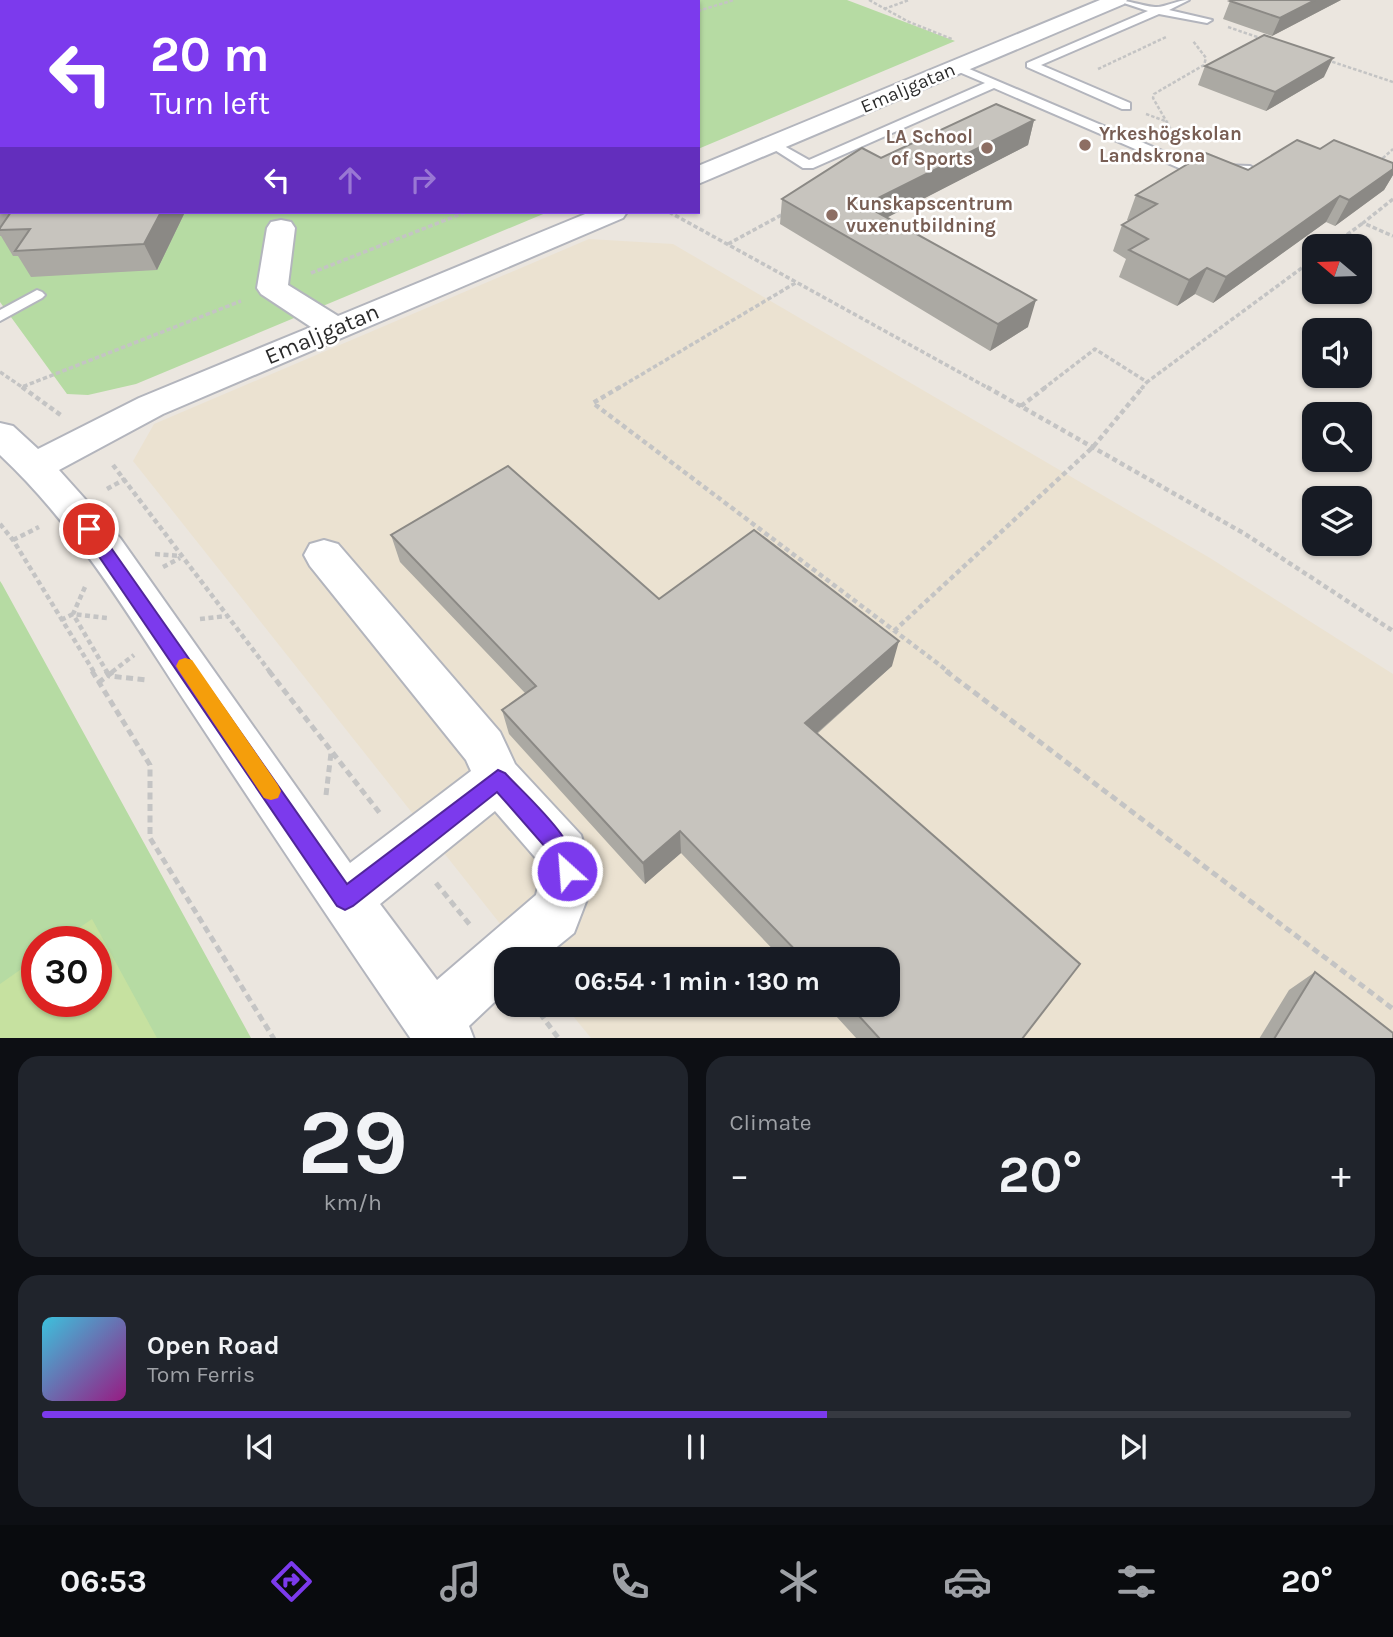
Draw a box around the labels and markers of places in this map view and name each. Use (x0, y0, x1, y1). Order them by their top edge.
place label: Yrkeshögskolan Landskrona (1099, 123, 1242, 167)
place label: LA School of Sports (886, 126, 973, 170)
marker: Yrkeshögskolan Landskrona (1077, 137, 1093, 153)
marker: LA School of Sports (979, 140, 995, 156)
place label: Kunskapscentrum vuxenutbildning (846, 193, 1013, 237)
marker: Kunskapscentrum vuxenutbildning (824, 207, 840, 223)
pin (59, 499, 119, 559)

